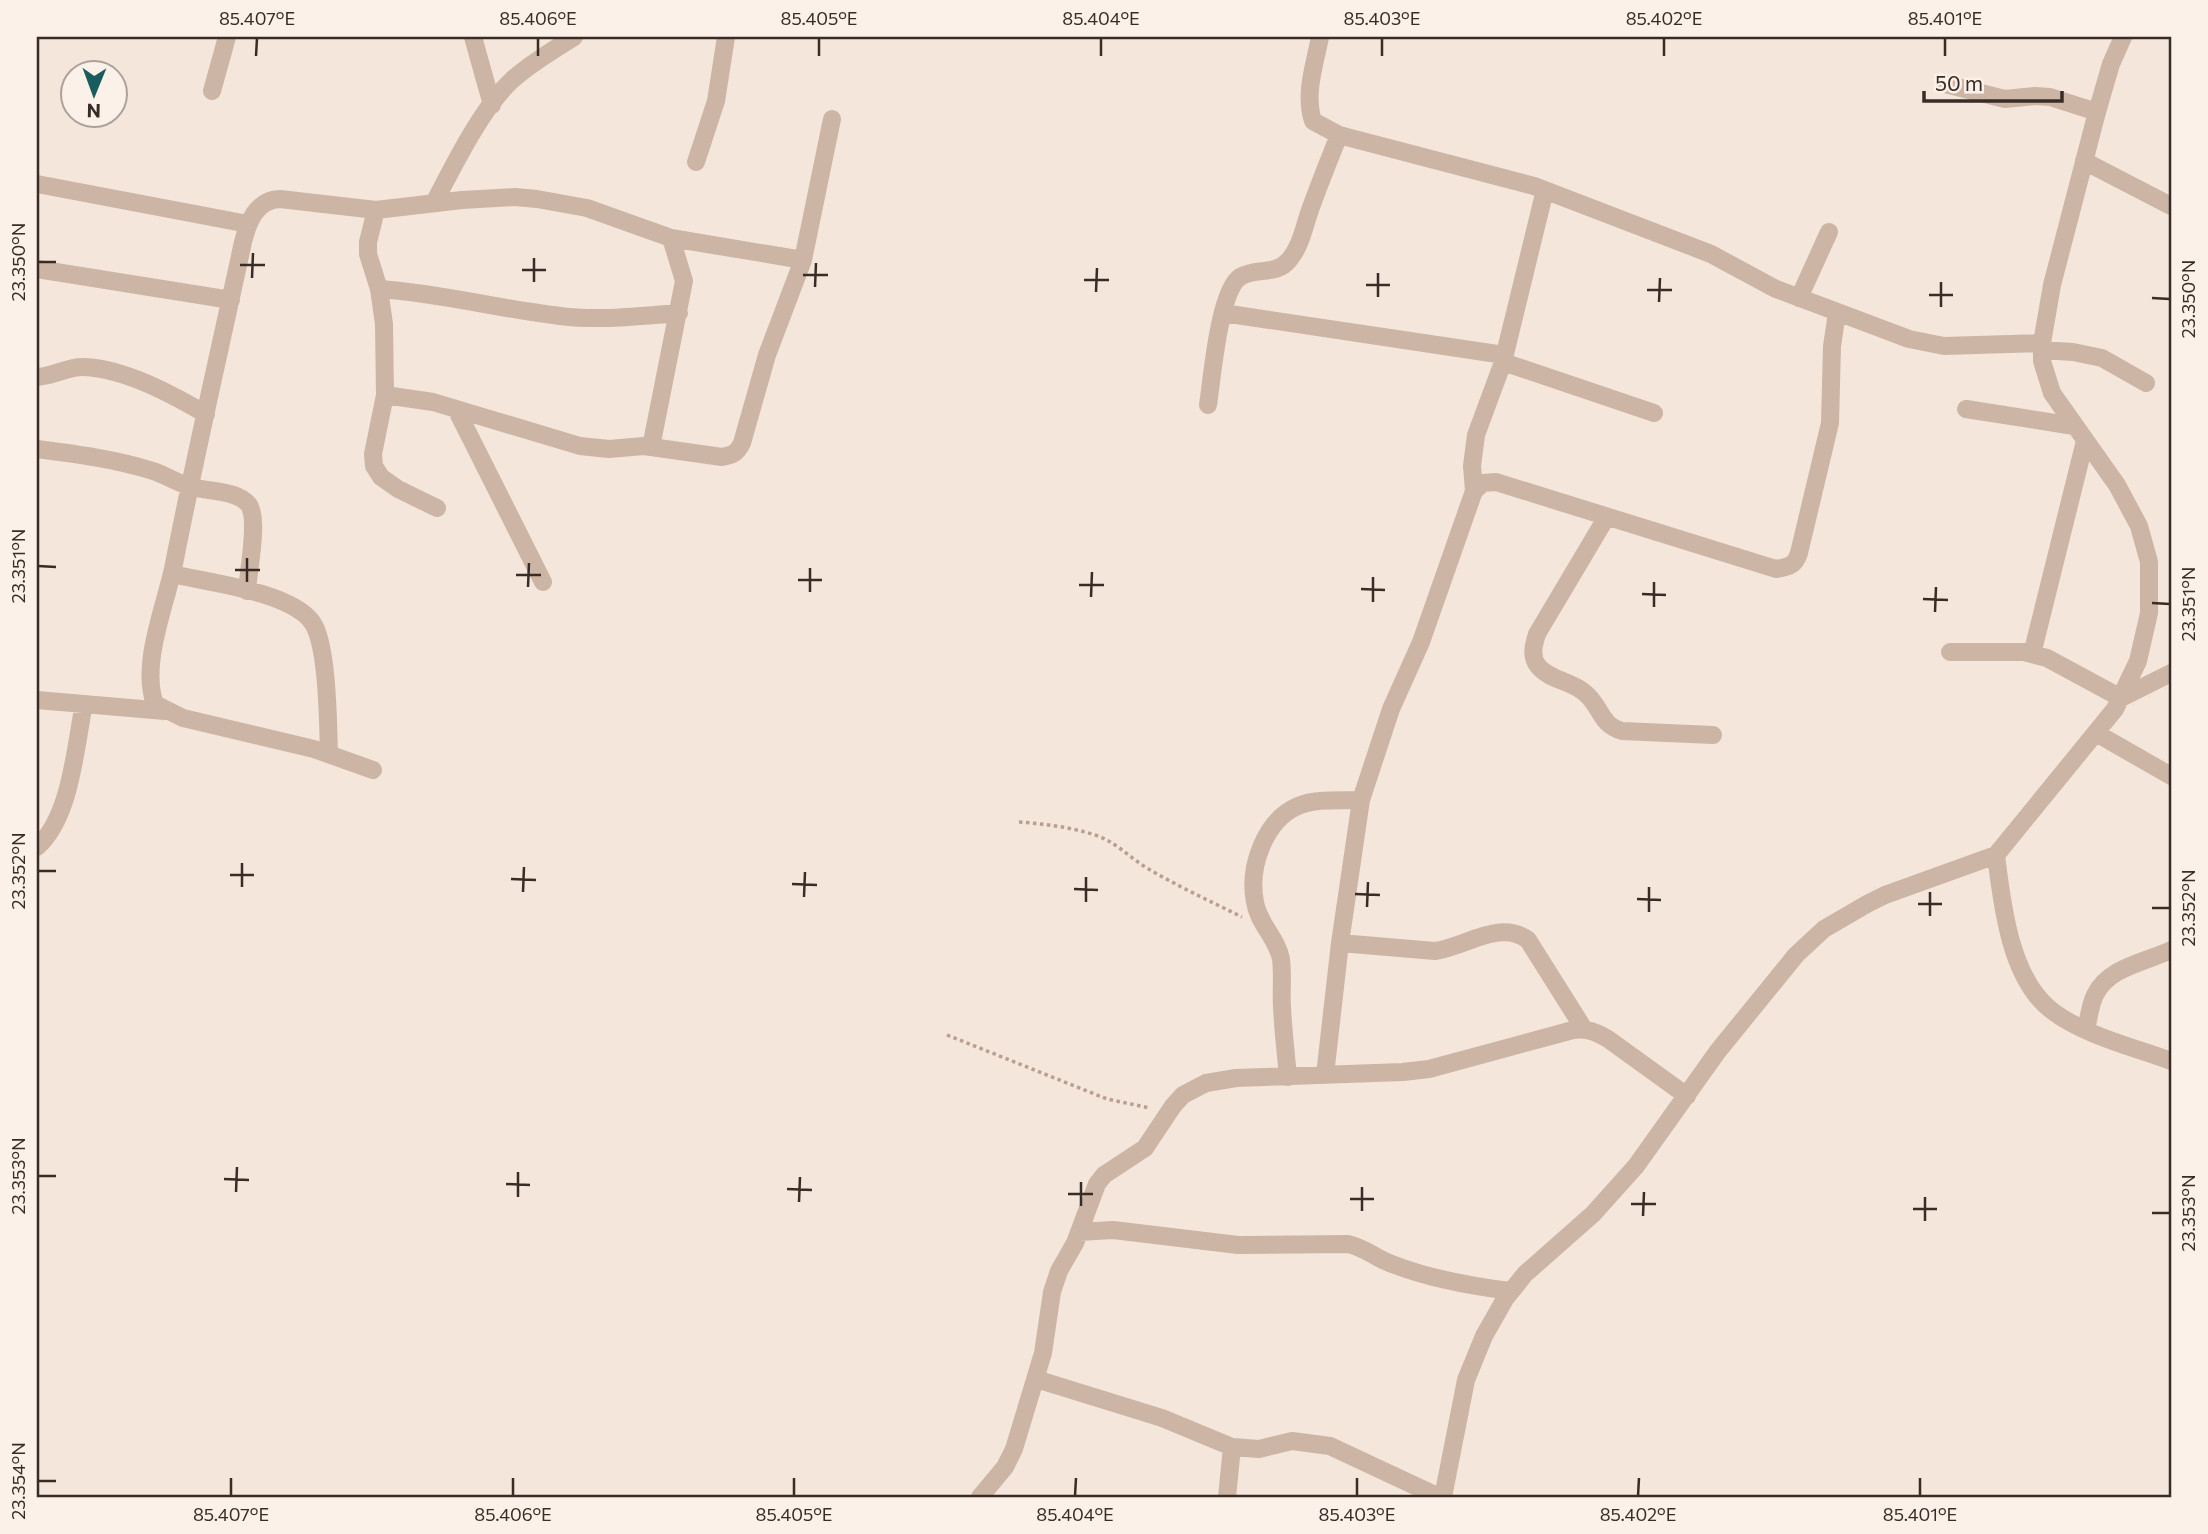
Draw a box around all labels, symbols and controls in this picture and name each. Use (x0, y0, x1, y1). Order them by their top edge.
text: 85.407°E (219, 7, 295, 29)
text: 85.406°E (499, 7, 577, 29)
text: 85.405°E (781, 7, 858, 29)
text: 85.404°E (1062, 7, 1140, 29)
text: 85.403°E (1344, 7, 1420, 29)
text: 85.402°E (1626, 7, 1702, 29)
text: 85.401°E (1908, 7, 1982, 29)
north arrow (60, 60, 130, 130)
scale bar (1924, 60, 2063, 104)
text: 50 m (1935, 70, 1983, 95)
text: N (86, 100, 101, 123)
text: 23.350°N (7, 223, 29, 301)
text: 23.350°N (2177, 260, 2199, 338)
text: 23.351°N (7, 529, 29, 603)
text: 23.351°N (2177, 567, 2199, 641)
text: 23.352°N (7, 833, 29, 909)
text: 23.352°N (2177, 870, 2199, 946)
text: 23.353°N (7, 1137, 29, 1215)
text: 23.353°N (2177, 1174, 2199, 1252)
text: 23.354°N (7, 1442, 29, 1520)
text: 85.407°E (193, 1503, 269, 1525)
text: 85.406°E (474, 1503, 552, 1525)
text: 85.405°E (756, 1503, 833, 1525)
text: 85.404°E (1036, 1503, 1114, 1525)
text: 85.403°E (1319, 1503, 1395, 1525)
text: 85.402°E (1600, 1503, 1676, 1525)
text: 85.401°E (1883, 1503, 1957, 1525)

